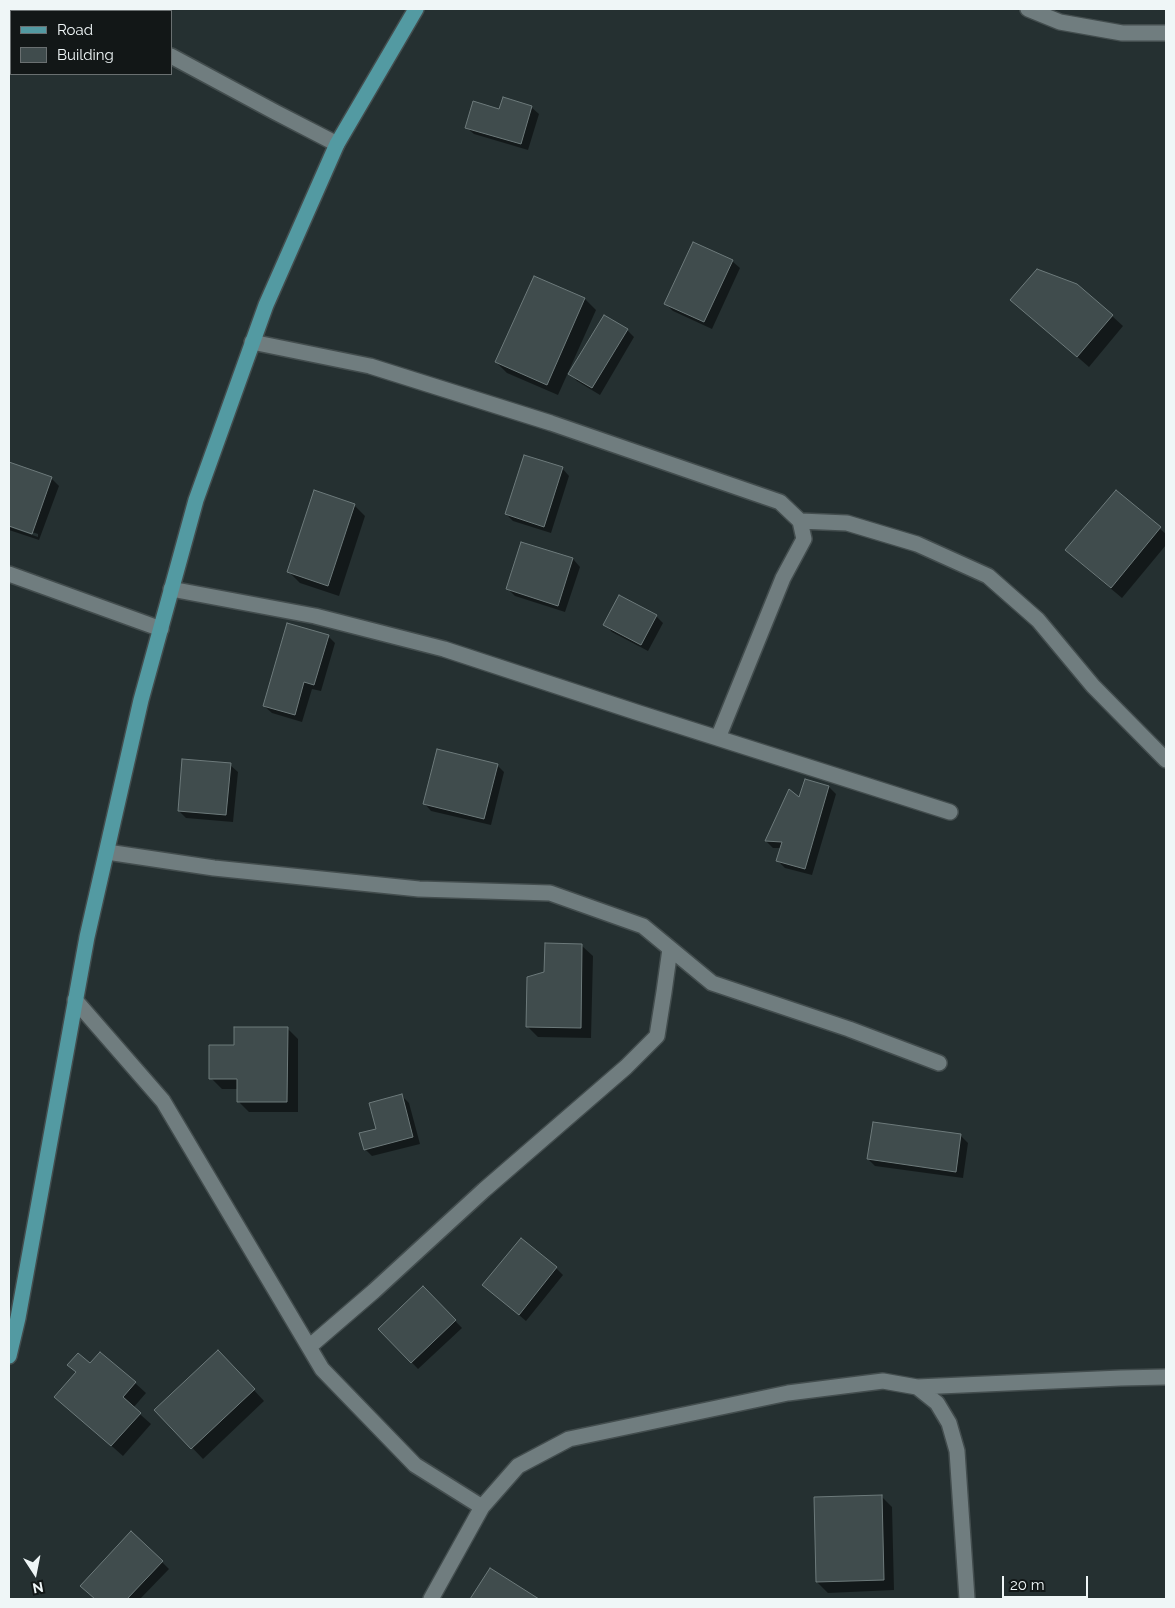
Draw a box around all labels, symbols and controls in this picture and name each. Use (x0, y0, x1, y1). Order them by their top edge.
legend (10, 10, 172, 75)
text: Road (57, 21, 93, 39)
text: Building (57, 46, 114, 64)
north arrow (10, 1548, 60, 1598)
scale bar (1005, 1566, 1091, 1598)
text: 20 m (1010, 1576, 1045, 1594)
text: N (31, 1579, 45, 1597)

